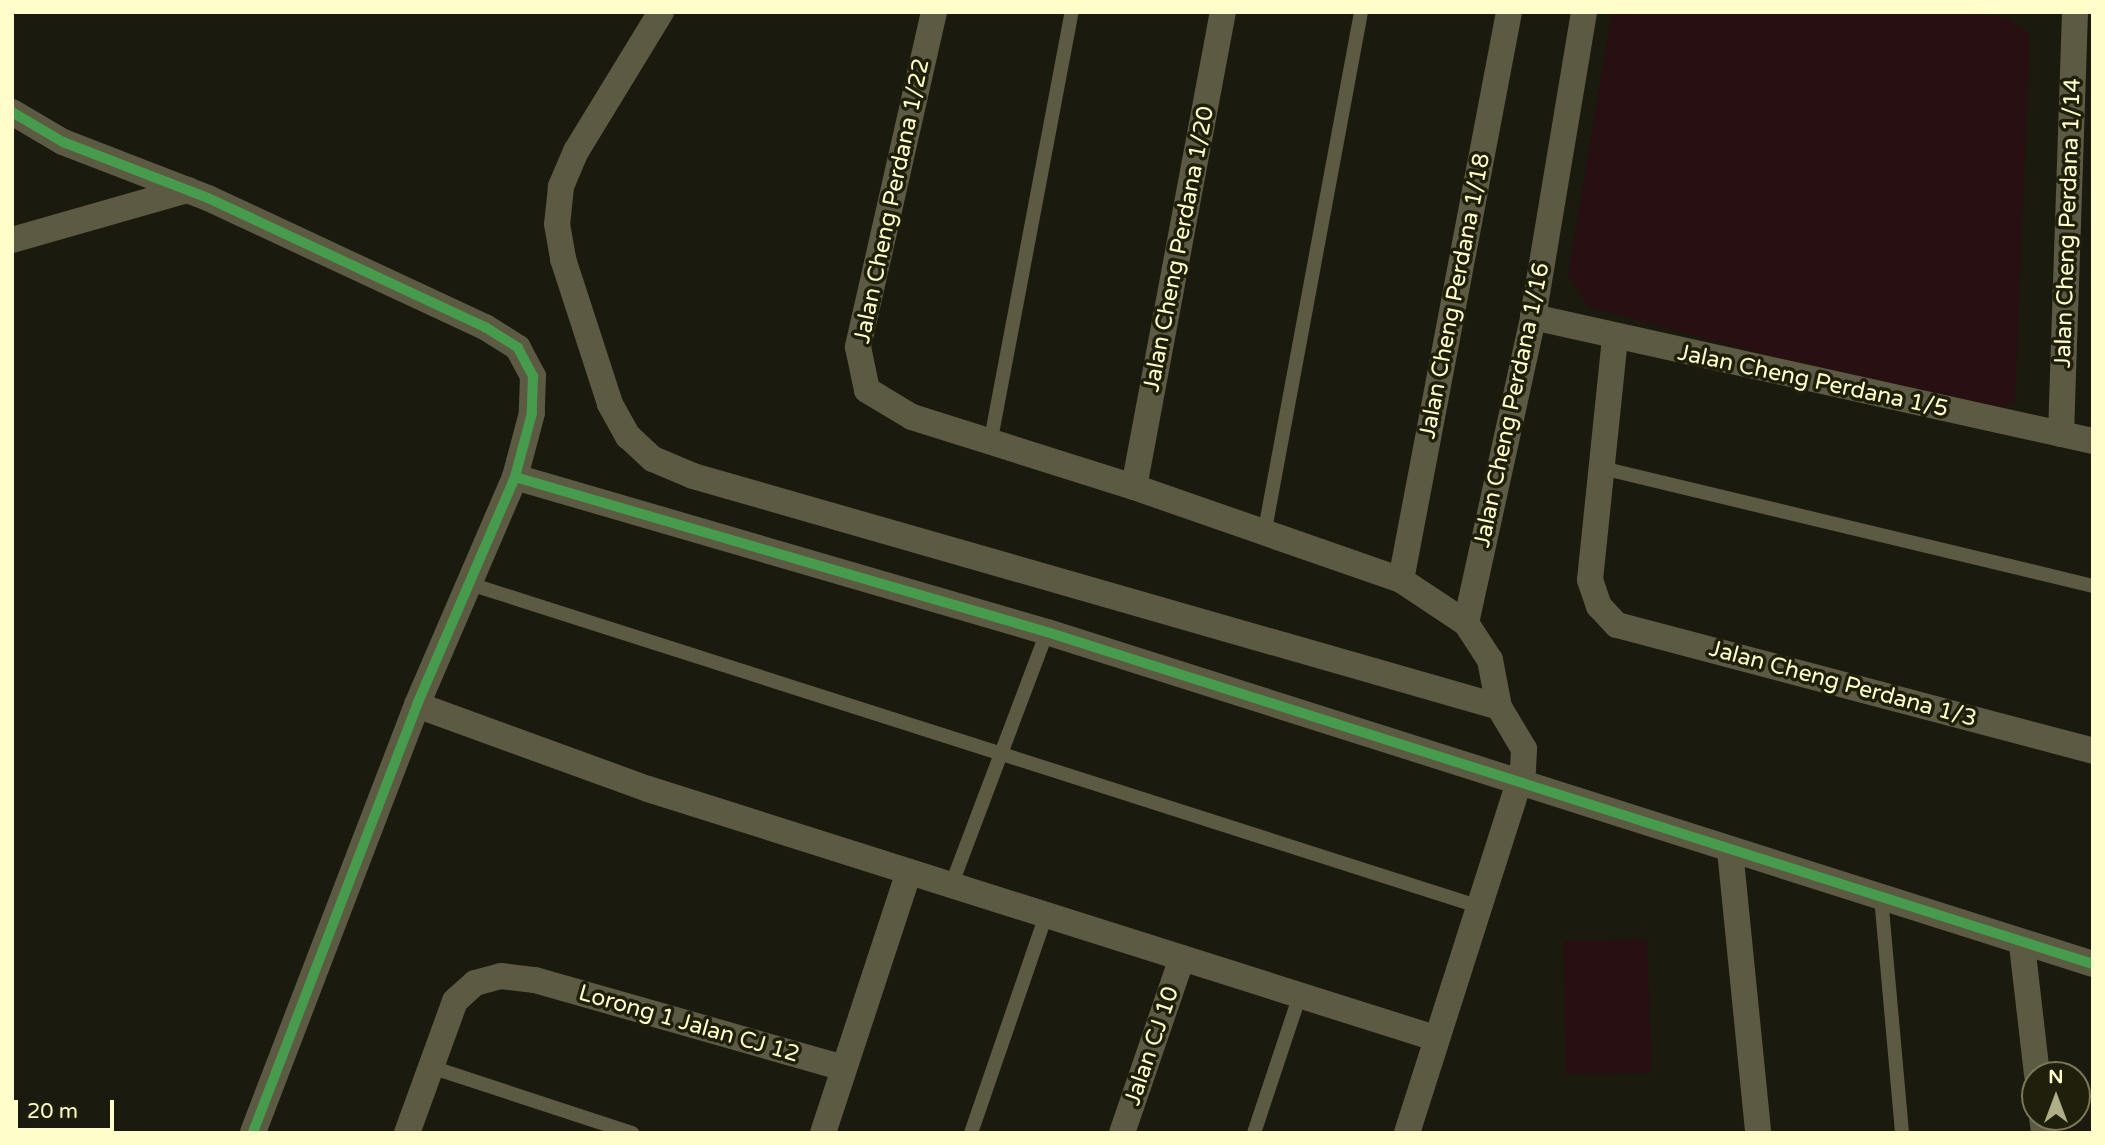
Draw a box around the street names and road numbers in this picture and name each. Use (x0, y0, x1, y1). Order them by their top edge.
street label: Jalan Cheng Perdana 1/22 (848, 56, 936, 346)
street label: Jalan Cheng Perdana 1/14 (2049, 77, 2087, 369)
street label: Jalan Cheng Perdana 1/20 (1138, 104, 1220, 394)
street label: Jalan Cheng Perdana 1/18 (1414, 151, 1496, 441)
street label: Jalan Cheng Perdana 1/16 (1468, 260, 1556, 550)
street label: Jalan Cheng Perdana 1/5 (1675, 339, 1951, 423)
street label: Jalan Cheng Perdana 1/3 (1706, 635, 1980, 733)
street label: Lorong 1 Jalan CJ 12 (575, 979, 803, 1069)
street label: Jalan CJ 10 (1119, 983, 1185, 1109)

